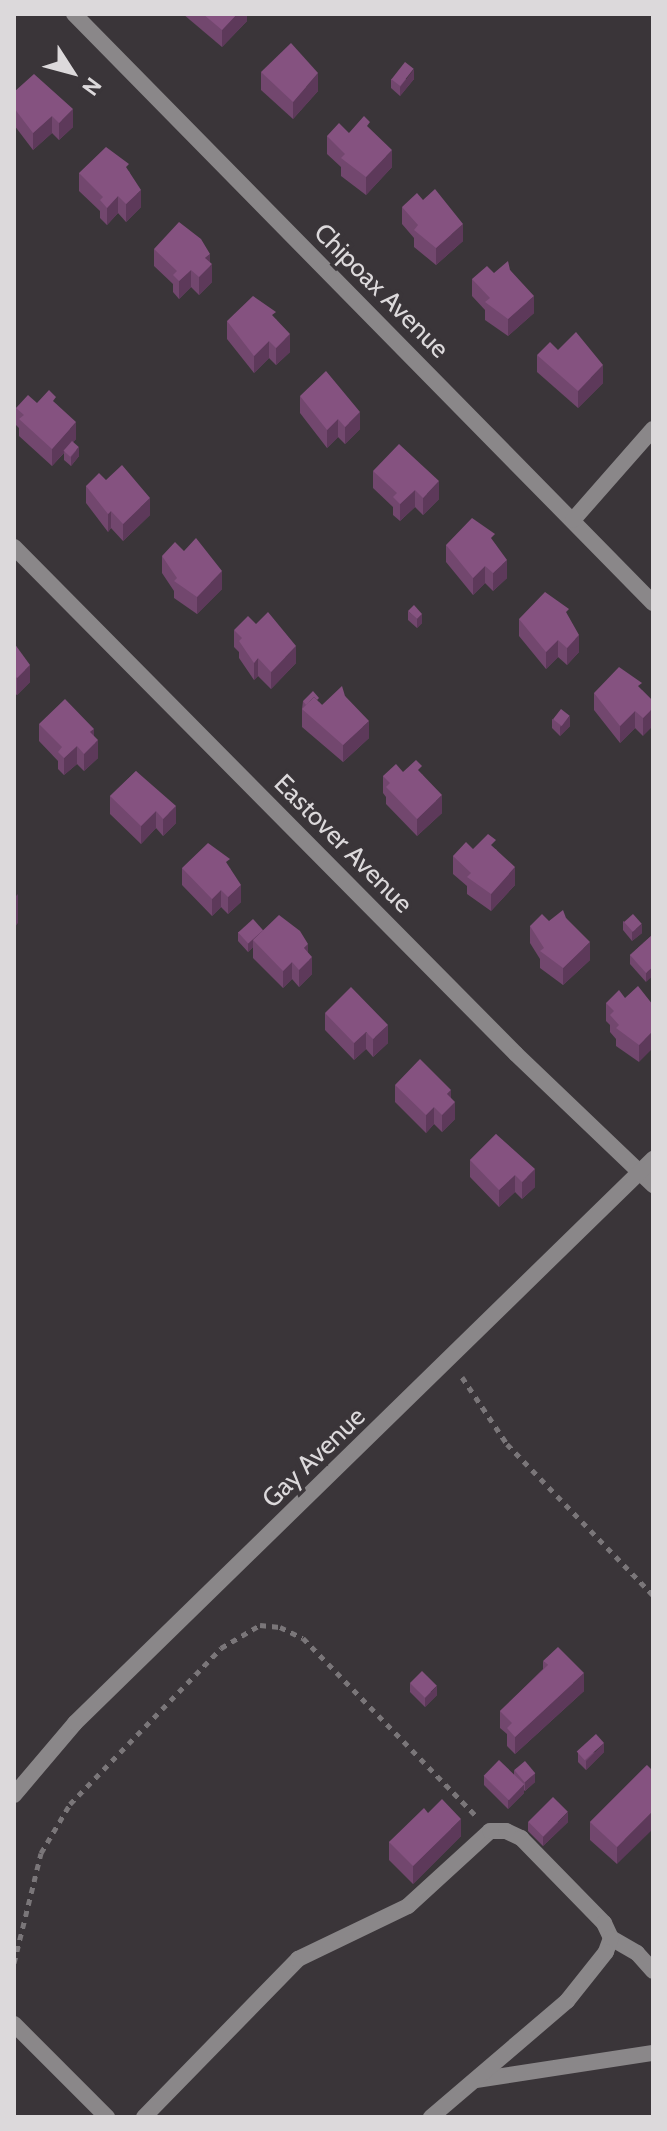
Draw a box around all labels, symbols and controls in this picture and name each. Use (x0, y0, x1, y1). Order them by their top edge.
north arrow (32, 32, 112, 112)
text: N (76, 72, 107, 101)
street label: Chipoax Avenue (307, 217, 455, 365)
street label: Eastover Avenue (267, 768, 419, 920)
street label: Gay Avenue (256, 1401, 372, 1515)

